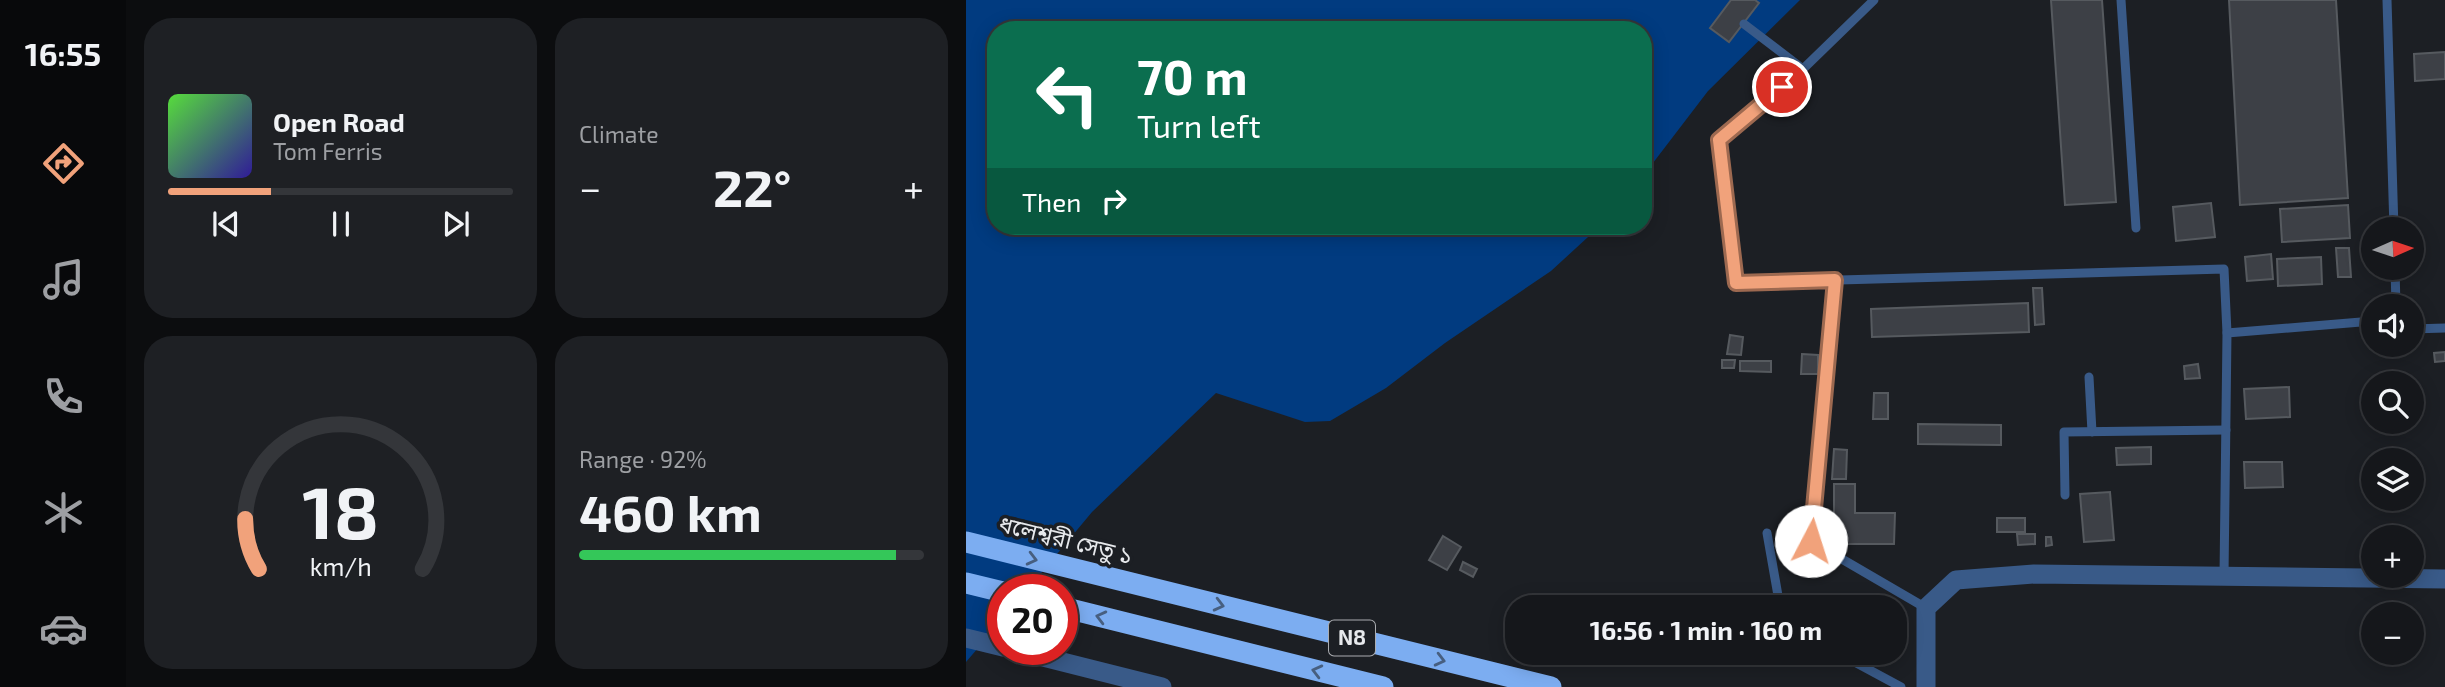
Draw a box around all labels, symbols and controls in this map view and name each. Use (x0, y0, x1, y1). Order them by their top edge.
text: 16:55 (25, 34, 101, 72)
text: 70 m (1137, 46, 1248, 105)
icon: left (1022, 49, 1113, 140)
pin (1752, 57, 1812, 117)
icon: arrive (1763, 68, 1801, 106)
text: Open Road (273, 106, 405, 137)
text: Turn left (1137, 106, 1261, 144)
text: Climate (579, 120, 659, 148)
text: Tom Ferris (273, 137, 382, 165)
icon: directions (39, 139, 88, 188)
text: 22° (713, 155, 791, 217)
text: − (579, 164, 601, 210)
text: + (903, 164, 924, 210)
icon: right (1095, 182, 1133, 220)
text: Then (1022, 186, 1081, 217)
icon: previous (207, 205, 245, 243)
icon: pause (322, 205, 360, 243)
icon: next (437, 205, 475, 243)
north arrow (2361, 217, 2424, 280)
map controls (2361, 217, 2424, 665)
icon: music (39, 255, 88, 304)
button: sound (2361, 294, 2424, 357)
button: search (2361, 371, 2424, 434)
icon: phone (39, 372, 88, 421)
text: Range · 92% (579, 445, 707, 473)
button: layers (2361, 448, 2424, 511)
text: 18 (302, 466, 379, 554)
text: 460 km (579, 480, 762, 542)
icon: climate (39, 488, 88, 537)
position arrow (1774, 504, 1848, 578)
street label: ধলেশ্বরী সেতু ১ (996, 509, 1136, 570)
button: + (2361, 525, 2424, 588)
text: km/h (309, 550, 372, 580)
one-way arrow (1026, 551, 1038, 565)
speed limit sign: 20 (987, 574, 1078, 665)
one-way arrow (1212, 597, 1224, 611)
button: − (2361, 602, 2424, 665)
icon: car (39, 604, 88, 653)
one-way arrow (1095, 611, 1107, 625)
text: 16:56 · 1 min · 160 m (1590, 614, 1822, 645)
road number: N8 (1329, 620, 1375, 656)
one-way arrow (1433, 652, 1445, 666)
one-way arrow (1311, 664, 1323, 679)

